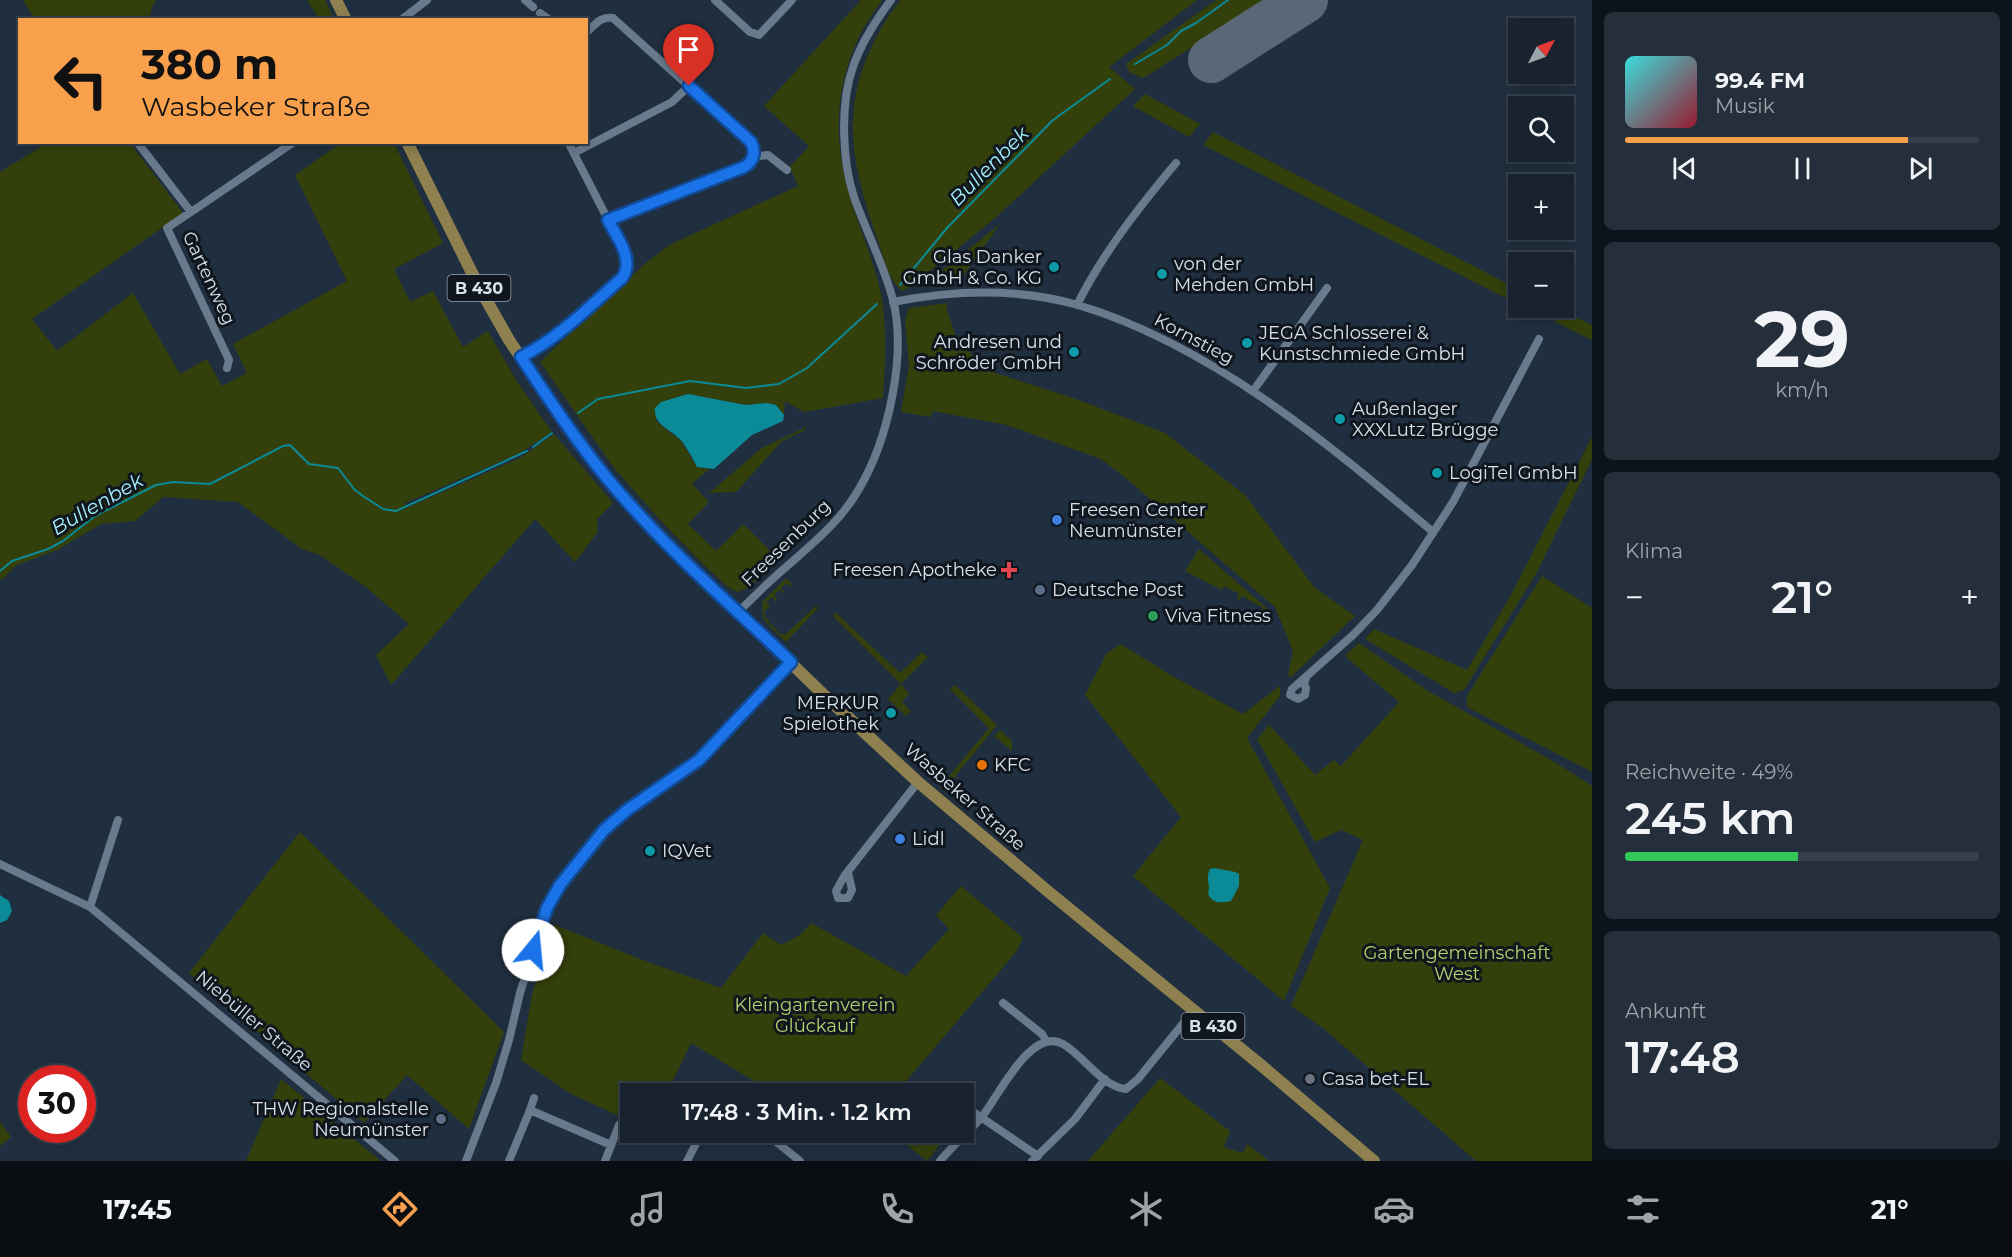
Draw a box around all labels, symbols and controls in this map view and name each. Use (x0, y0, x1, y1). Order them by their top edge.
north arrow (1508, 18, 1574, 84)
map controls (1508, 18, 1574, 318)
pin (663, 24, 714, 86)
icon: arrive (672, 33, 705, 66)
text: 380 m (141, 38, 278, 90)
icon: left (42, 42, 120, 120)
text: 99.4 FM (1715, 67, 1805, 94)
text: Wasbeker Straße (141, 90, 371, 123)
text: Musik (1715, 94, 1775, 118)
button: search (1508, 96, 1574, 162)
water label: Bullenbek (944, 121, 1034, 211)
icon: previous (1668, 152, 1701, 185)
icon: pause (1786, 152, 1819, 185)
icon: next (1904, 152, 1937, 185)
button: + (1508, 174, 1574, 240)
street label: Gartenweg (178, 228, 240, 328)
place label: Glas Danker GmbH & Co. KG (903, 246, 1042, 289)
button: − (1508, 252, 1574, 318)
place label: von der Mehden GmbH (1174, 253, 1314, 296)
marker: Glas Danker GmbH & Co. KG (1047, 260, 1061, 274)
marker: von der Mehden GmbH (1155, 267, 1169, 281)
road number: B 430 (448, 275, 510, 301)
text: 29 (1754, 291, 1850, 387)
street label: Kornstieg (1150, 309, 1238, 369)
place label: JEGA Schlosserei & Kunstschmiede GmbH (1258, 322, 1465, 365)
place label: Andresen und Schröder GmbH (916, 331, 1062, 374)
marker: JEGA Schlosserei & Kunstschmiede GmbH (1240, 336, 1254, 350)
marker: Andresen und Schröder GmbH (1067, 345, 1081, 359)
text: km/h (1775, 378, 1829, 402)
place label: Außenlager XXXLutz Brügge (1352, 398, 1499, 441)
marker: Außenlager XXXLutz Brügge (1333, 412, 1347, 426)
place label: LogiTel GmbH (1449, 462, 1578, 484)
marker: LogiTel GmbH (1430, 466, 1444, 480)
water label: Bullenbek (47, 467, 148, 540)
street label: Freesenburg (737, 495, 835, 591)
place label: Freesen Center Neumünster (1069, 499, 1206, 542)
marker: Freesen Center Neumünster (1050, 513, 1064, 527)
text: Klima (1625, 539, 1683, 563)
place label: Freesen Apotheke (833, 559, 997, 581)
marker: Freesen Apotheke (1002, 563, 1016, 577)
text: 21° (1771, 569, 1833, 624)
text: − (1625, 577, 1644, 617)
text: + (1960, 577, 1979, 617)
place label: Deutsche Post (1052, 579, 1184, 601)
marker: Deutsche Post (1033, 583, 1047, 597)
place label: Viva Fitness (1165, 605, 1271, 627)
marker: Viva Fitness (1146, 609, 1160, 623)
place label: MERKUR Spielothek (783, 692, 879, 735)
marker: MERKUR Spielothek (884, 706, 898, 720)
street label: Wasbeker Straße (900, 738, 1030, 856)
place label: KFC (994, 754, 1031, 776)
marker: KFC (975, 758, 989, 772)
text: Reichweite · 49% (1625, 760, 1793, 784)
text: 245 km (1625, 790, 1796, 845)
place label: Lidl (912, 828, 945, 850)
marker: Lidl (893, 832, 907, 846)
place label: IQVet (662, 840, 712, 862)
marker: IQVet (643, 844, 657, 858)
position arrow (501, 918, 565, 982)
park label: Gartengemeinschaft West (1363, 942, 1551, 985)
street label: Niebüller Straße (191, 966, 317, 1076)
park label: Kleingartenverein Glückauf (734, 994, 896, 1037)
text: Ankunft (1625, 999, 1706, 1023)
road number: B 430 (1182, 1013, 1244, 1039)
text: 17:48 (1625, 1029, 1740, 1084)
speed limit sign: 30 (18, 1065, 96, 1143)
place label: Casa bet-EL (1322, 1068, 1429, 1090)
marker: Casa bet-EL (1303, 1072, 1317, 1086)
place label: THW Regionalstelle Neumünster (252, 1098, 429, 1141)
text: 17:48 · 3 Min. · 1.2 km (682, 1099, 912, 1126)
marker: THW Regionalstelle Neumünster (434, 1112, 448, 1126)
icon: directions (379, 1188, 421, 1230)
icon: music (627, 1188, 669, 1230)
icon: phone (876, 1188, 918, 1230)
icon: climate (1125, 1188, 1167, 1230)
icon: car (1373, 1188, 1415, 1230)
icon: filters (1622, 1188, 1664, 1230)
text: 17:45 (103, 1193, 172, 1226)
text: 21° (1871, 1193, 1909, 1226)

